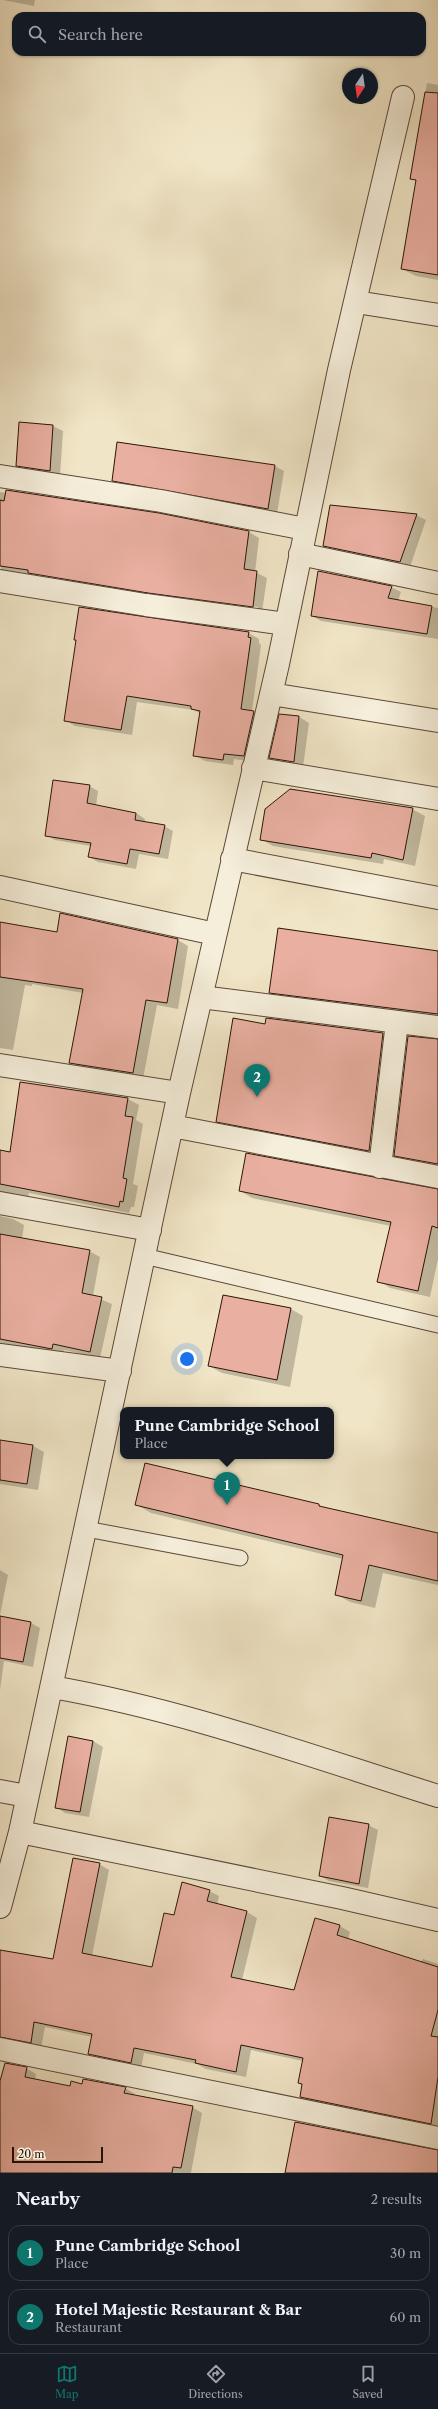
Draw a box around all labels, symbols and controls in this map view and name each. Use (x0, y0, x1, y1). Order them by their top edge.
search box (12, 12, 426, 56)
icon: search (26, 23, 48, 45)
text: Search here (58, 25, 143, 44)
north arrow (342, 68, 378, 104)
pin: 2 (244, 1064, 270, 1097)
your location (177, 1349, 197, 1369)
popup (120, 1407, 334, 1459)
text: Pune Cambridge School (134, 1416, 320, 1435)
text: Place (134, 1435, 168, 1451)
pin: 1 (214, 1472, 240, 1505)
scale bar (12, 2145, 103, 2164)
text: 20 m (18, 2147, 44, 2161)
text: Nearby (16, 2189, 80, 2209)
text: 2 results (371, 2191, 422, 2207)
text: Pune Cambridge School (55, 2236, 240, 2255)
text: 1 (27, 2245, 33, 2261)
text: 30 m (390, 2245, 421, 2261)
text: Place (55, 2255, 88, 2271)
text: Hotel Majestic Restaurant & Bar (55, 2300, 302, 2319)
text: 2 (26, 2309, 34, 2325)
text: 60 m (390, 2309, 421, 2325)
text: Restaurant (55, 2319, 122, 2335)
tab: Map (55, 2363, 79, 2401)
tab: Directions (188, 2363, 243, 2401)
tab: Saved (353, 2363, 383, 2401)

